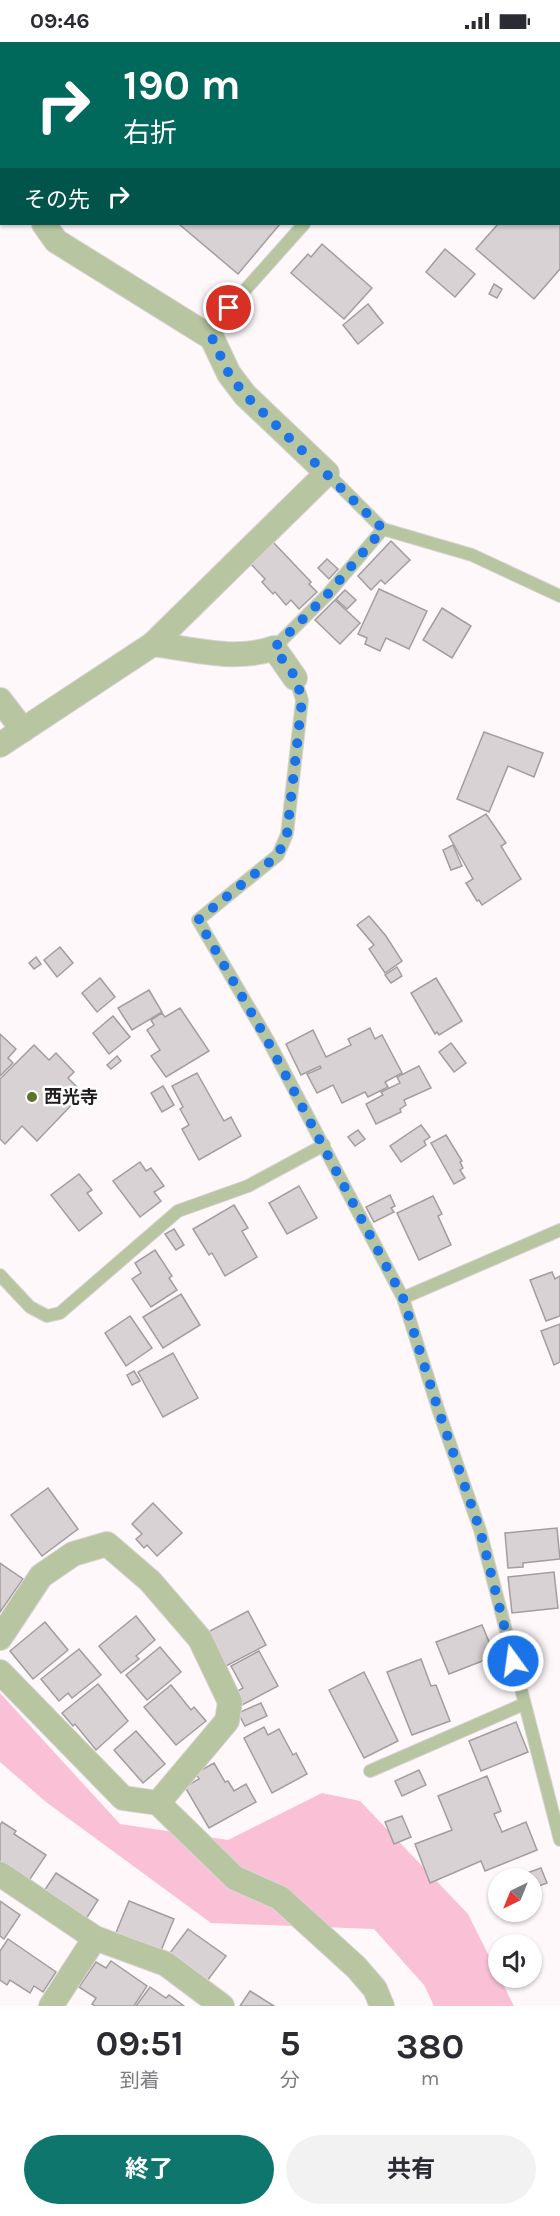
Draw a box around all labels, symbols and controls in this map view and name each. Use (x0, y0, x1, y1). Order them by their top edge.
text: 09:46 (30, 8, 90, 34)
text: 190 m (123, 60, 241, 110)
icon: right (24, 66, 102, 144)
text: 右折 (123, 117, 177, 149)
icon: right (102, 180, 135, 213)
text: その先 (24, 187, 90, 213)
pin (203, 282, 254, 333)
icon: arrive (212, 291, 245, 324)
place label: 西光寺 (44, 1086, 98, 1108)
marker: 西光寺 (25, 1090, 39, 1104)
position arrow (481, 1629, 545, 1693)
north arrow (488, 1868, 542, 1922)
map controls (488, 1868, 542, 1988)
button: sound (488, 1934, 542, 1988)
text: 09:51 (96, 2022, 184, 2064)
text: 5 (279, 2022, 300, 2064)
text: 380 (396, 2025, 464, 2067)
text: m (421, 2067, 440, 2090)
text: 到着 (120, 2069, 160, 2092)
text: 分 (280, 2069, 300, 2092)
button: 終了 (24, 2135, 274, 2204)
button: 共有 (286, 2135, 536, 2204)

